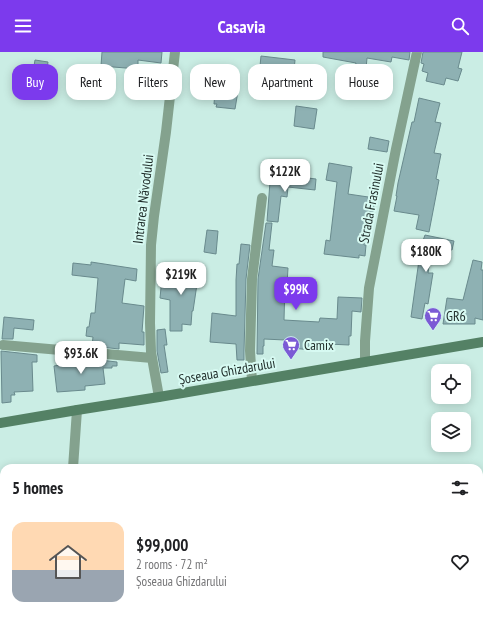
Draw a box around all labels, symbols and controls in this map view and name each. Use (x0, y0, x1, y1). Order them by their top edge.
icon: menu (12, 15, 34, 37)
text: Casavia (218, 15, 265, 38)
icon: search (449, 15, 471, 37)
chip: Buy (12, 64, 58, 100)
chip: Rent (66, 64, 116, 100)
chip: Filters (124, 64, 182, 100)
chip: New (190, 64, 240, 100)
chip: Apartment (248, 64, 327, 100)
chip: House (335, 64, 393, 100)
street label: Intrarea Năvodului (129, 153, 157, 245)
pin: $122K (257, 159, 313, 193)
street label: Strada Frasinului (354, 161, 388, 245)
text: $122K (269, 163, 301, 180)
pin: $180K (398, 239, 454, 273)
text: $180K (410, 243, 442, 260)
pin: $219K (153, 262, 209, 296)
text: $219K (165, 266, 197, 283)
pin: $99K (272, 277, 320, 311)
text: $99K (283, 281, 309, 298)
supermarket icon: GR6 (423, 306, 443, 331)
place label: GR6 (446, 307, 466, 325)
supermarket icon: Camix (281, 335, 301, 360)
place label: Camix (304, 336, 334, 354)
pin: $93.6K (48, 341, 114, 375)
text: $93.6K (64, 345, 98, 362)
street label: Șoseaua Ghizdarului (177, 354, 277, 388)
map controls (431, 364, 471, 452)
button: locate (431, 364, 471, 404)
button: layers (431, 412, 471, 452)
text: 5 homes (12, 477, 63, 499)
icon: filters (449, 477, 471, 499)
text: $99,000 (136, 534, 188, 556)
icon: home (44, 538, 92, 586)
icon: heart (449, 551, 471, 573)
text: 2 rooms · 72 m² (136, 556, 208, 573)
text: Șoseaua Ghizdarului (136, 573, 227, 590)

